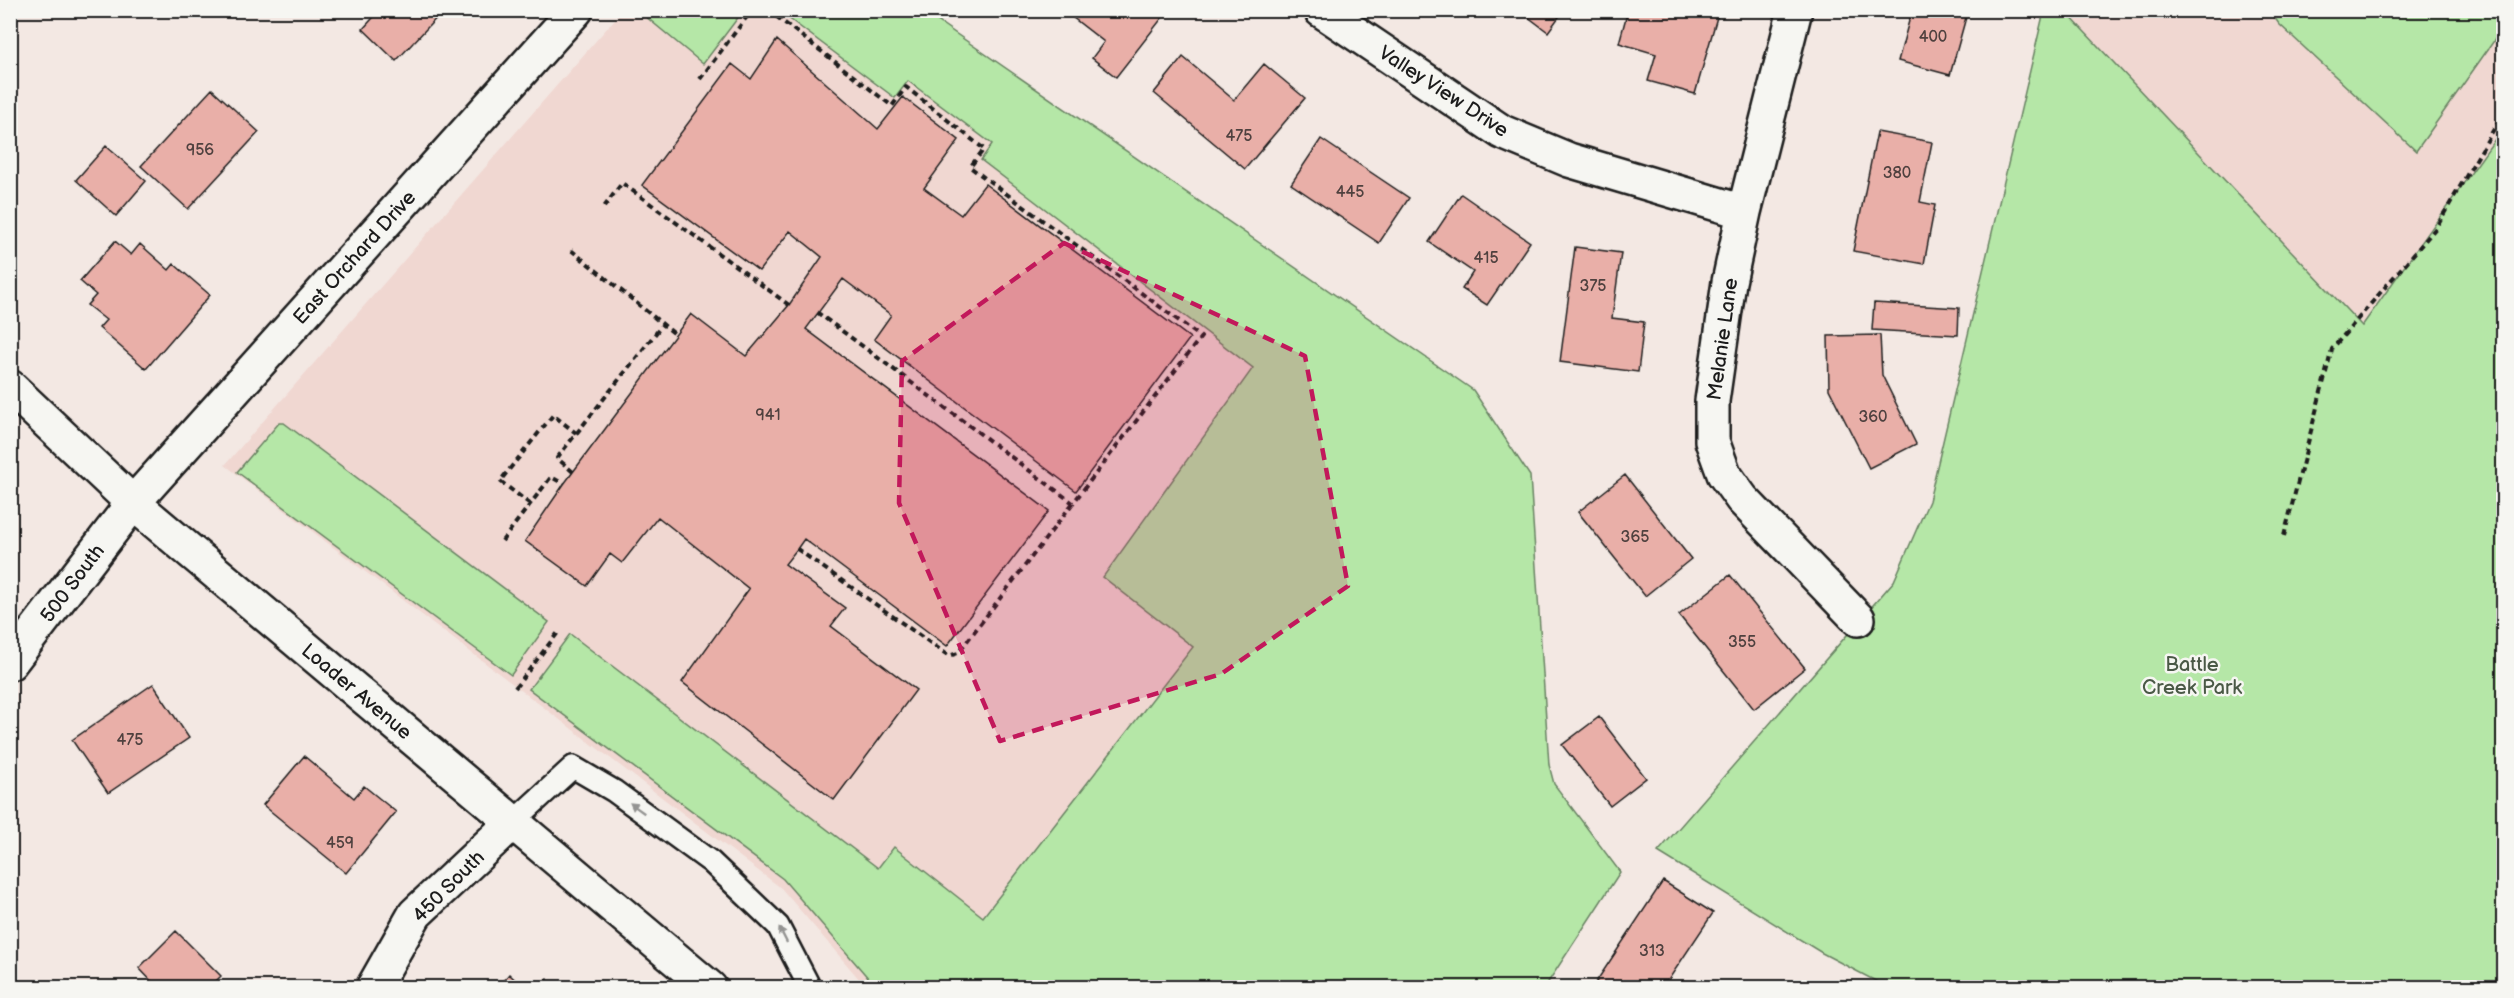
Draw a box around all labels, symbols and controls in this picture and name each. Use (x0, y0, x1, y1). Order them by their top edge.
house number: 400 (1919, 28, 1947, 47)
street label: Valley View Drive (1374, 41, 1513, 143)
house number: 475 (1226, 127, 1252, 146)
house number: 956 (186, 141, 214, 160)
house number: 380 (1883, 164, 1911, 183)
house number: 445 (1336, 183, 1364, 202)
street label: East Orchard Drive (288, 186, 421, 330)
house number: 415 (1473, 249, 1499, 268)
street label: Melanie Lane (1703, 276, 1743, 402)
house number: 375 (1580, 277, 1606, 296)
house number: 941 (755, 406, 781, 425)
house number: 360 (1858, 408, 1888, 427)
house number: 365 (1621, 528, 1649, 547)
street label: 500 South (36, 540, 110, 627)
house number: 355 (1728, 633, 1756, 652)
street label: Loader Avenue (296, 639, 417, 745)
park label: Battle Creek Park (2142, 653, 2242, 700)
house number: 475 (117, 731, 143, 750)
one-way arrow (630, 802, 646, 814)
house number: 459 (326, 834, 354, 853)
street label: 450 South (408, 846, 490, 928)
one-way arrow (779, 927, 788, 944)
house number: 313 (1639, 942, 1665, 961)

